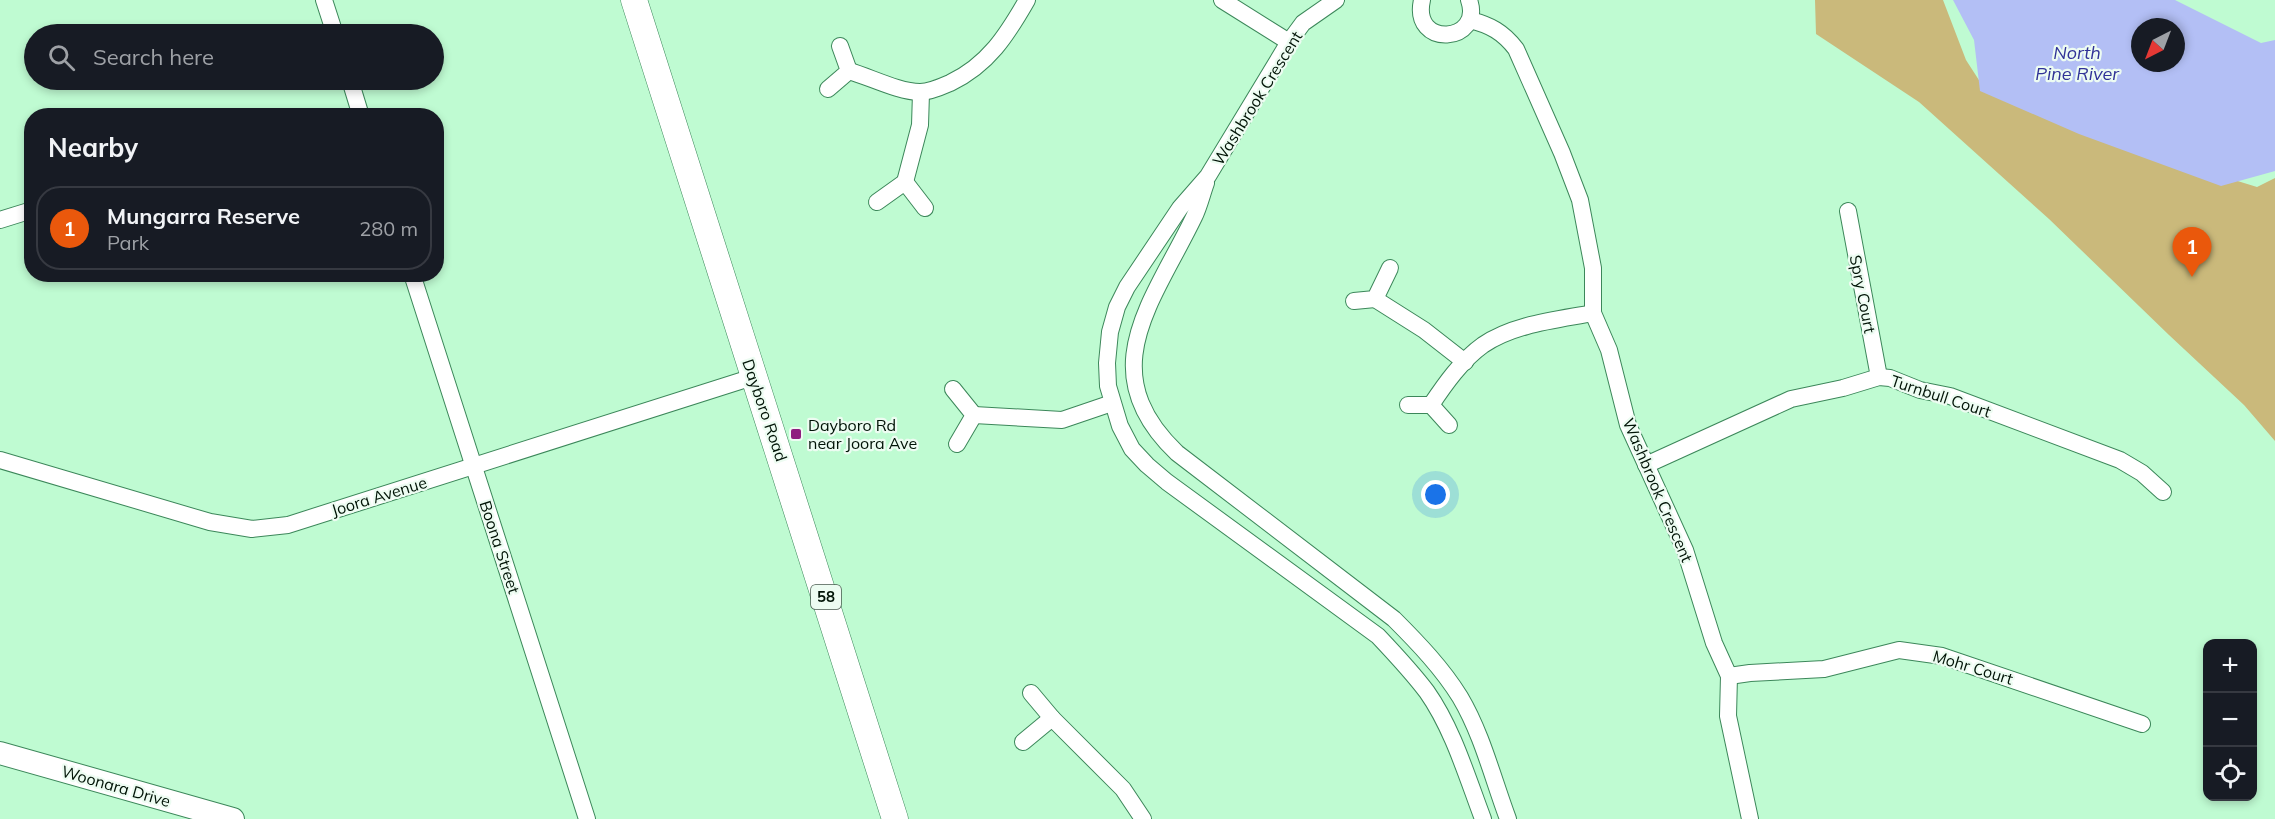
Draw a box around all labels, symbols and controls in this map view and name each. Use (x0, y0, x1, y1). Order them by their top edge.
north arrow (2131, 18, 2185, 72)
search box (24, 24, 444, 90)
street label: Washbrook Crescent (1208, 27, 1307, 169)
icon: search (45, 41, 78, 74)
water label: North Pine River (2035, 41, 2120, 85)
text: Search here (93, 43, 214, 71)
text: Nearby (48, 131, 138, 164)
text: Mungarra Reserve (107, 202, 300, 230)
text: 1 (64, 216, 76, 241)
text: 280 m (359, 216, 418, 241)
pin: 1 (2172, 228, 2212, 277)
text: Park (107, 230, 149, 255)
street label: Spry Court (1846, 253, 1880, 335)
street label: Dayboro Road (738, 356, 792, 464)
street label: Turnbull Court (1888, 370, 1994, 422)
place label: Dayboro Rd near Joora Ave (808, 415, 917, 453)
street label: Washbrook Crescent (1619, 415, 1698, 565)
marker: Dayboro Rd near Joora Ave (789, 427, 803, 441)
street label: Joora Avenue (329, 472, 429, 520)
your location (1421, 480, 1450, 509)
street label: Boona Street (476, 498, 525, 596)
road number: 58 (811, 585, 841, 609)
map controls (2203, 639, 2257, 801)
button: + (2203, 639, 2257, 693)
street label: Mohr Court (1930, 645, 2016, 689)
button: − (2203, 693, 2257, 747)
button: locate (2203, 747, 2257, 801)
street label: Woonara Drive (59, 761, 173, 811)

